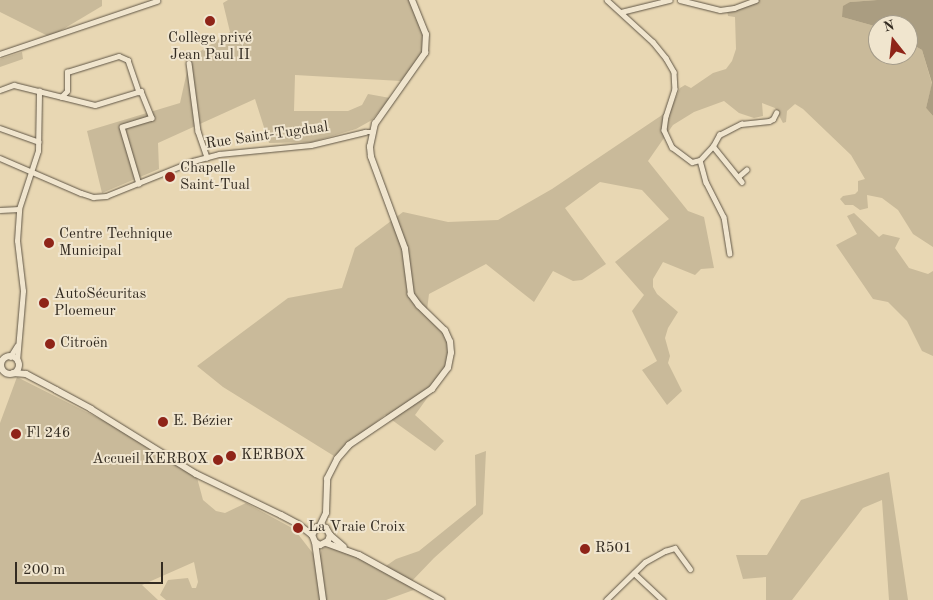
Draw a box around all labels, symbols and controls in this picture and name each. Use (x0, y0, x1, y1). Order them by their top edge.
marker: Collège privé Jean Paul II (204, 15, 216, 27)
north arrow (868, 15, 918, 65)
text: N (882, 18, 896, 35)
place label: Collège privé Jean Paul II (168, 29, 252, 64)
street label: Rue Saint-Tugdual (205, 118, 329, 154)
place label: Chapelle Saint-Tual (180, 159, 250, 194)
marker: Chapelle Saint-Tual (164, 171, 176, 183)
place label: Centre Technique Municipal (59, 225, 172, 260)
marker: Centre Technique Municipal (43, 237, 55, 249)
place label: AutoSécuritas Ploemeur (54, 285, 146, 320)
marker: AutoSécuritas Ploemeur (38, 297, 50, 309)
place label: Citroën (60, 335, 108, 353)
marker: Citroën (44, 338, 56, 350)
place label: E. Bézier (173, 413, 233, 431)
marker: E. Bézier (157, 416, 169, 428)
place label: Fl 246 (26, 425, 70, 443)
marker: Fl 246 (10, 428, 22, 440)
place label: KERBOX (241, 447, 305, 465)
marker: KERBOX (225, 450, 237, 462)
place label: Accueil KERBOX (92, 451, 208, 469)
marker: Accueil KERBOX (212, 454, 224, 466)
place label: La Vraie Croix (308, 519, 405, 537)
marker: La Vraie Croix (292, 522, 304, 534)
place label: R501 (595, 540, 632, 558)
marker: R501 (579, 543, 591, 555)
scale bar (18, 552, 165, 584)
text: 200 m (23, 563, 65, 578)

